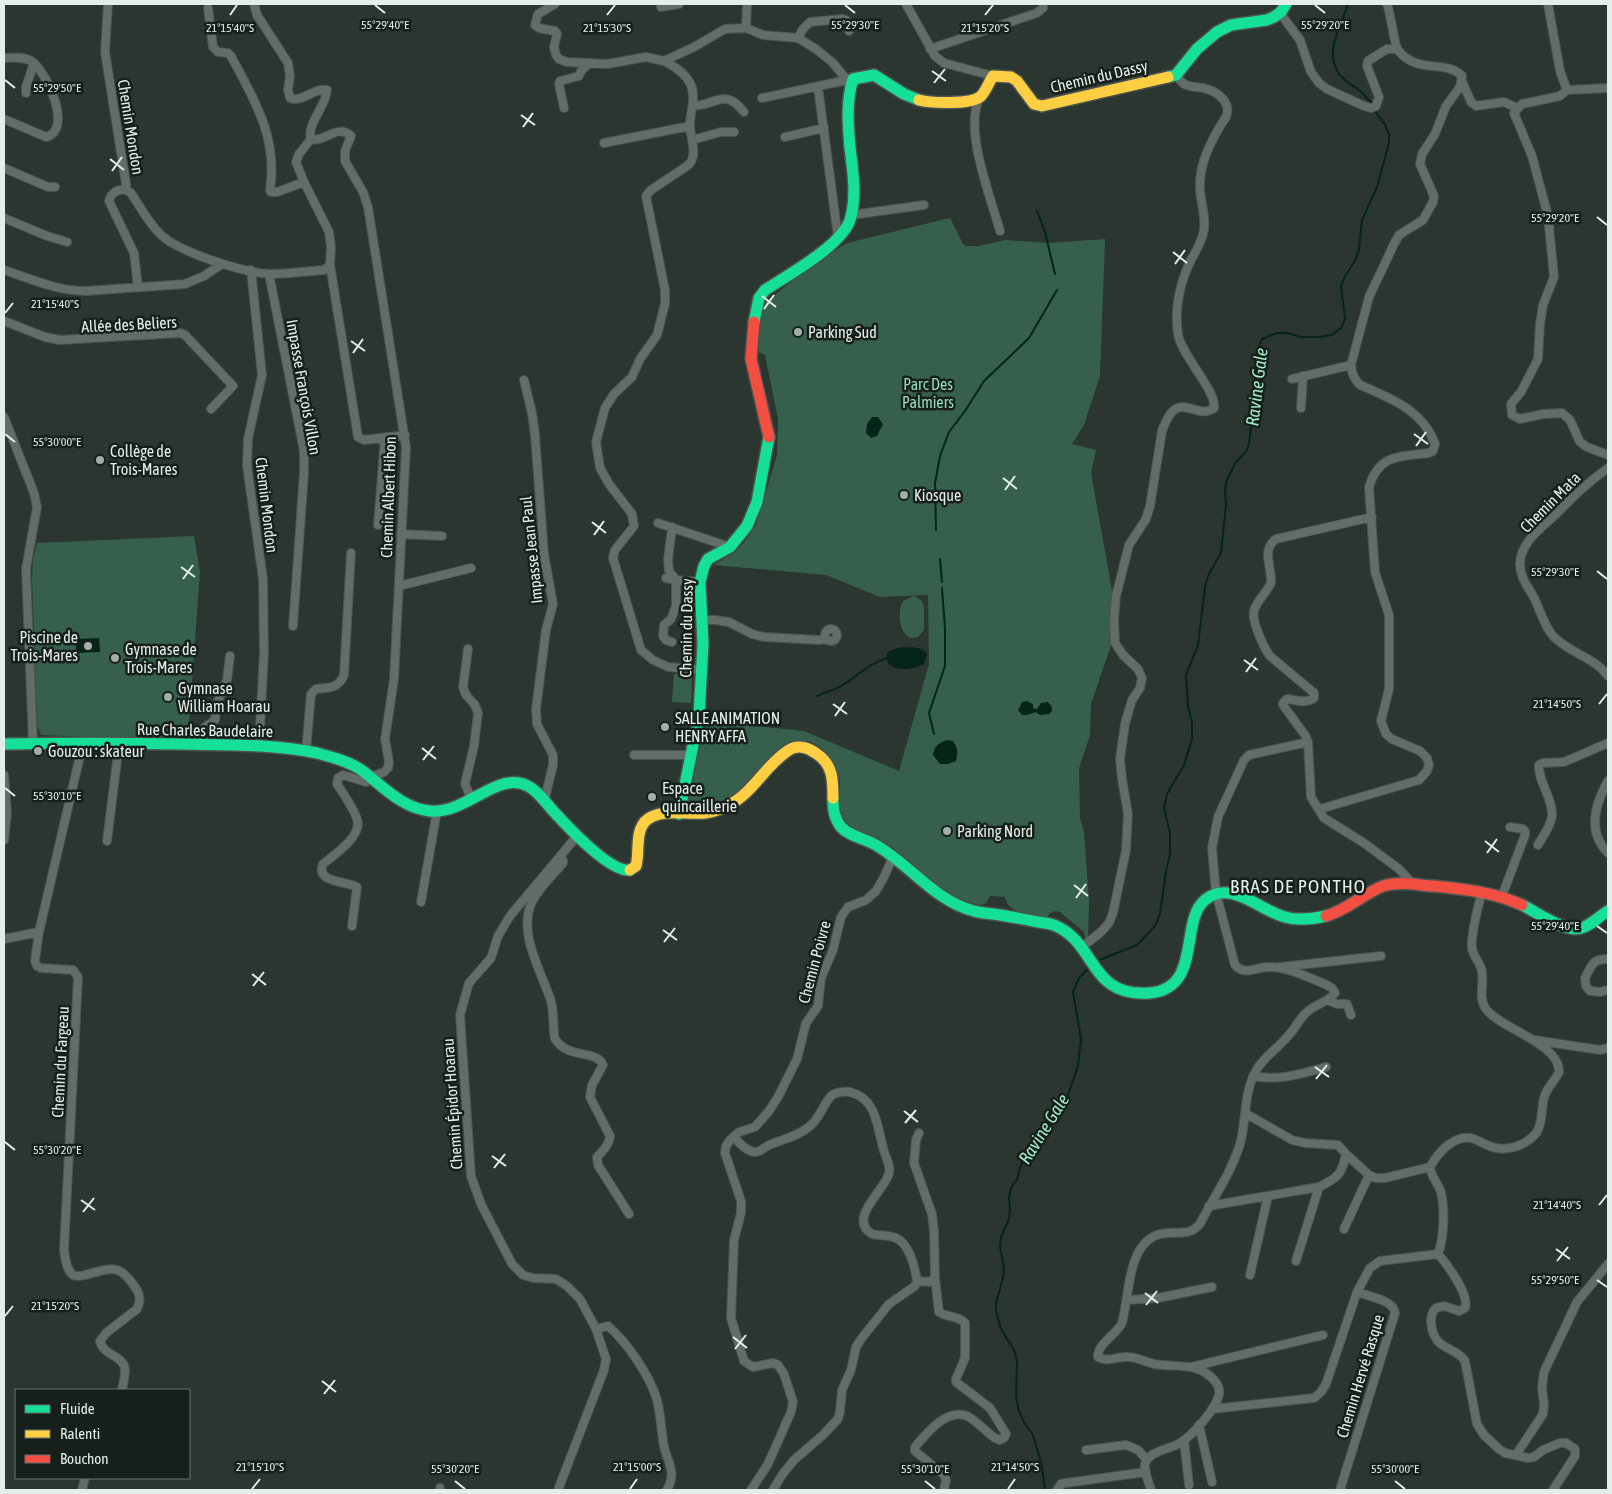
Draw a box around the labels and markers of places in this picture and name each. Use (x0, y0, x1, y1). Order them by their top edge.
place label: Parking Sud (808, 323, 877, 342)
marker: Parking Sud (792, 326, 804, 338)
place label: Collège de Trois-Mares (110, 442, 178, 478)
marker: Collège de Trois-Mares (94, 454, 106, 466)
place label: Kiosque (914, 486, 961, 505)
marker: Kiosque (898, 489, 910, 501)
place label: Piscine de Trois-Mares (11, 628, 78, 664)
marker: Piscine de Trois-Mares (82, 640, 94, 652)
place label: Gymnase de Trois-Mares (125, 640, 197, 676)
marker: Gymnase de Trois-Mares (109, 652, 121, 664)
place label: Gymnase William Hoarau (178, 679, 270, 715)
marker: Gymnase William Hoarau (162, 691, 174, 703)
place label: SALLE ANIMATION HENRY AFFA (675, 709, 780, 745)
marker: SALLE ANIMATION HENRY AFFA (659, 721, 671, 733)
place label: Gouzou : skateur (48, 742, 144, 760)
marker: Gouzou : skateur (32, 745, 44, 757)
place label: Espace quincaillerie (662, 779, 737, 816)
marker: Espace quincaillerie (646, 791, 658, 803)
place label: Parking Nord (957, 822, 1033, 841)
marker: Parking Nord (941, 825, 953, 837)

